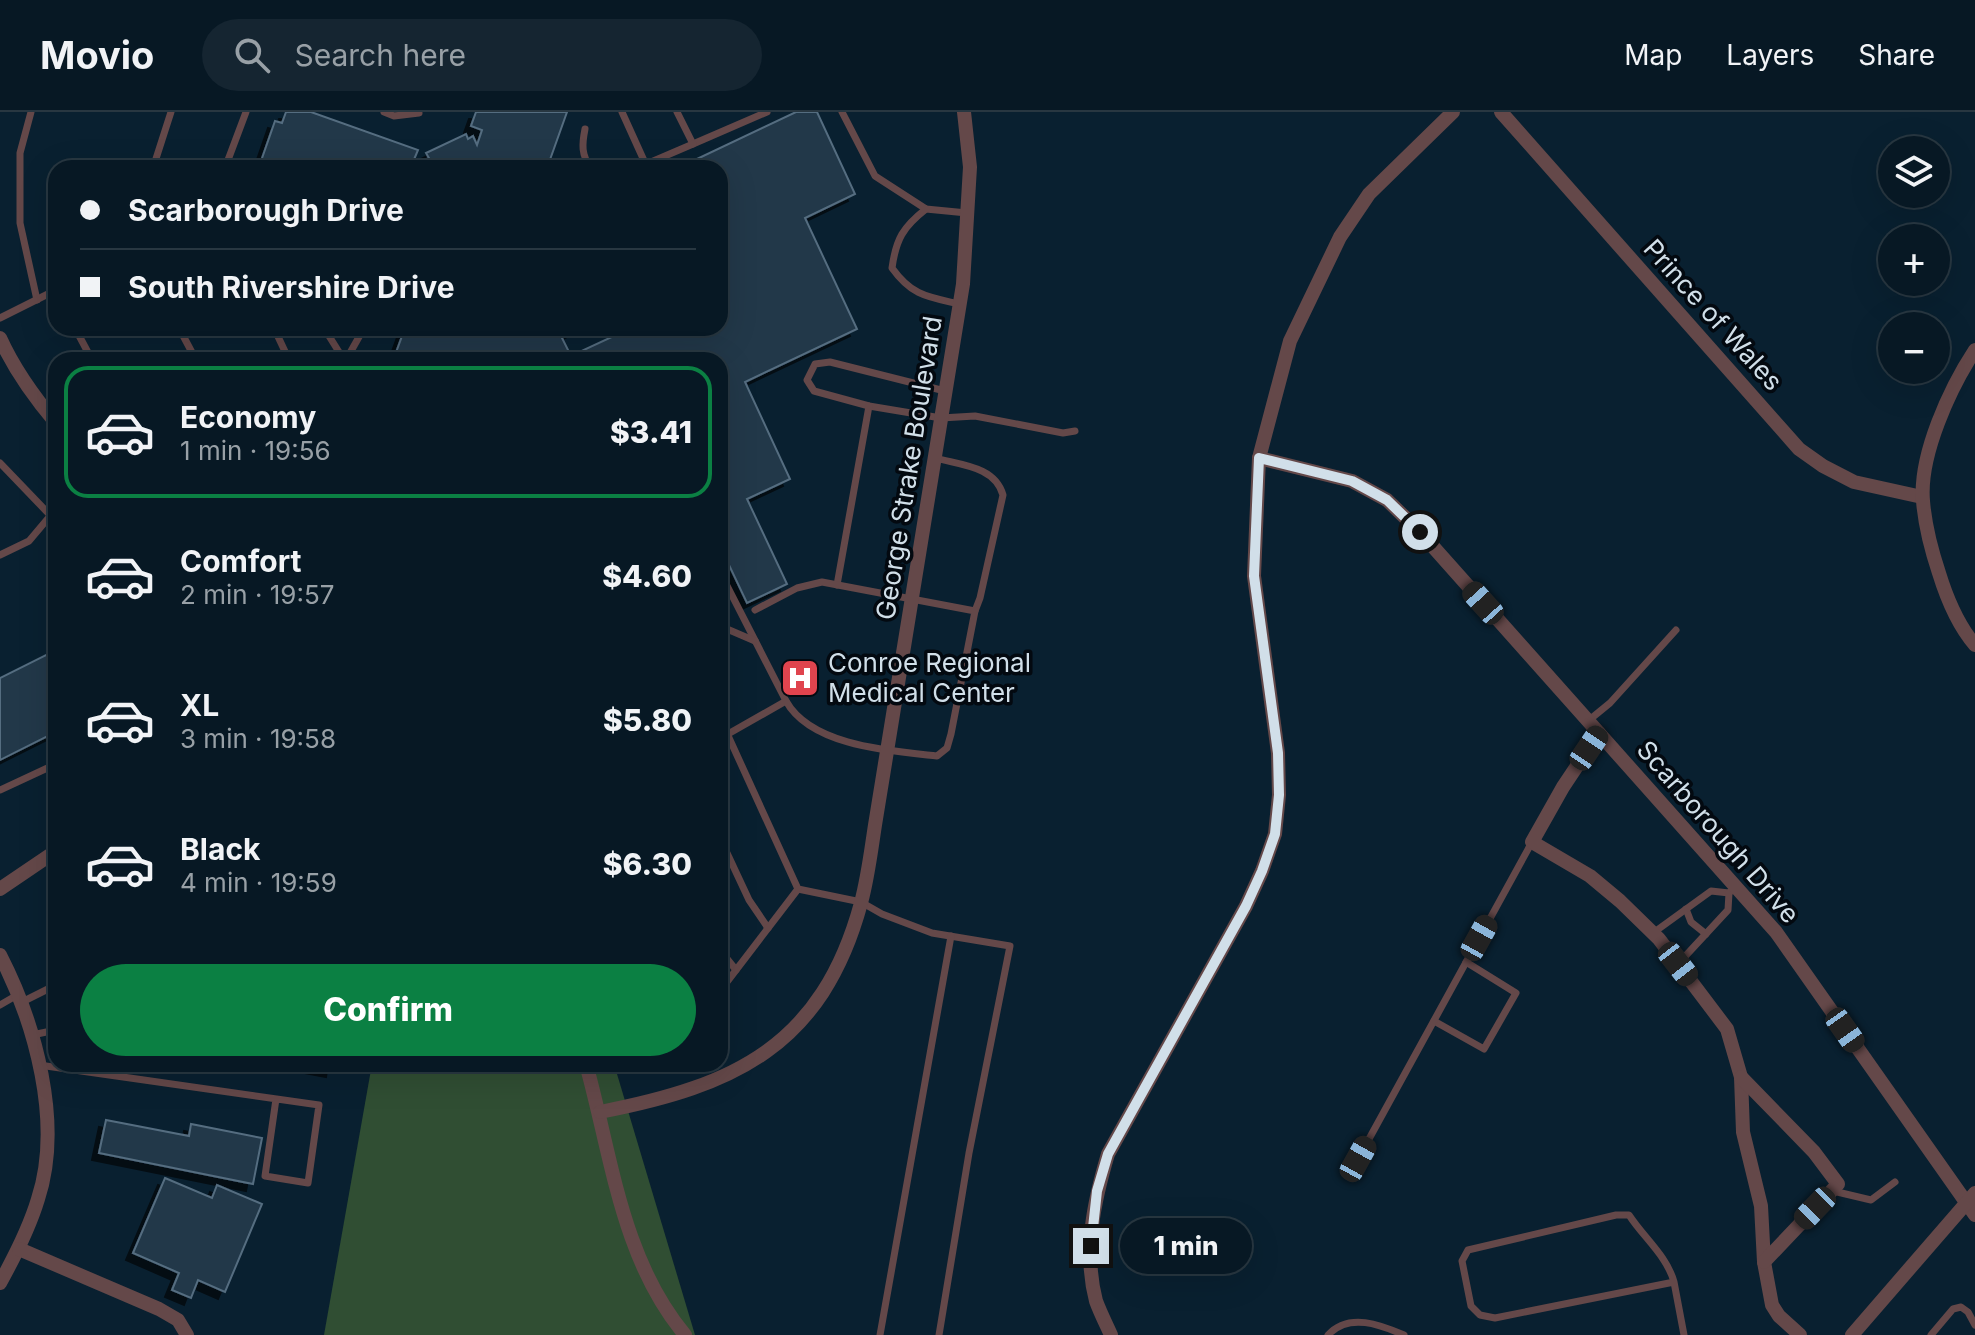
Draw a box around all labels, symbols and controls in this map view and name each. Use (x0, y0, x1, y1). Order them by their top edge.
search box (202, 19, 762, 91)
text: Movio (40, 32, 154, 78)
icon: search (230, 33, 274, 77)
text: Search here (294, 37, 466, 73)
text: Map (1624, 38, 1682, 72)
text: Layers (1726, 38, 1814, 72)
text: Share (1858, 38, 1935, 72)
map controls (1878, 136, 1950, 384)
button: layers (1878, 136, 1950, 208)
text: Scarborough Drive (128, 192, 404, 228)
button: + (1878, 224, 1950, 296)
street label: Prince of Wales (1637, 233, 1789, 397)
text: South Rivershire Drive (128, 269, 455, 305)
button: − (1878, 312, 1950, 384)
street label: George Strake Boulevard (869, 314, 948, 622)
icon: car (84, 396, 156, 468)
text: Economy (180, 399, 316, 435)
text: $3.41 (610, 414, 692, 450)
text: 1 min · 19:56 (180, 435, 331, 466)
route start (1402, 514, 1438, 550)
icon: car (84, 540, 156, 612)
text: Comfort (180, 543, 301, 579)
text: $4.60 (602, 558, 692, 594)
car (1458, 577, 1508, 629)
text: 2 min · 19:57 (180, 579, 334, 610)
place label: Conroe Regional Medical Center (828, 647, 1031, 708)
hospital icon: Conroe Regional Medical Center (779, 657, 821, 699)
icon: car (84, 684, 156, 756)
text: XL (180, 687, 219, 723)
text: $5.80 (603, 702, 692, 738)
car (1566, 721, 1612, 775)
text: 3 min · 19:58 (180, 723, 336, 754)
street label: Scarborough Drive (1631, 734, 1806, 929)
icon: car (84, 828, 156, 900)
text: Black (180, 831, 260, 867)
text: $6.30 (603, 846, 692, 882)
text: 4 min · 19:59 (180, 867, 337, 898)
car (1457, 911, 1501, 965)
car (1654, 938, 1702, 990)
button: Confirm (80, 964, 696, 1056)
car (1821, 1003, 1869, 1057)
car (1336, 1132, 1380, 1186)
car (1790, 1182, 1840, 1234)
callout: 1 min (1119, 1218, 1251, 1274)
route end (1073, 1228, 1109, 1264)
text: 1 min (1153, 1230, 1219, 1261)

